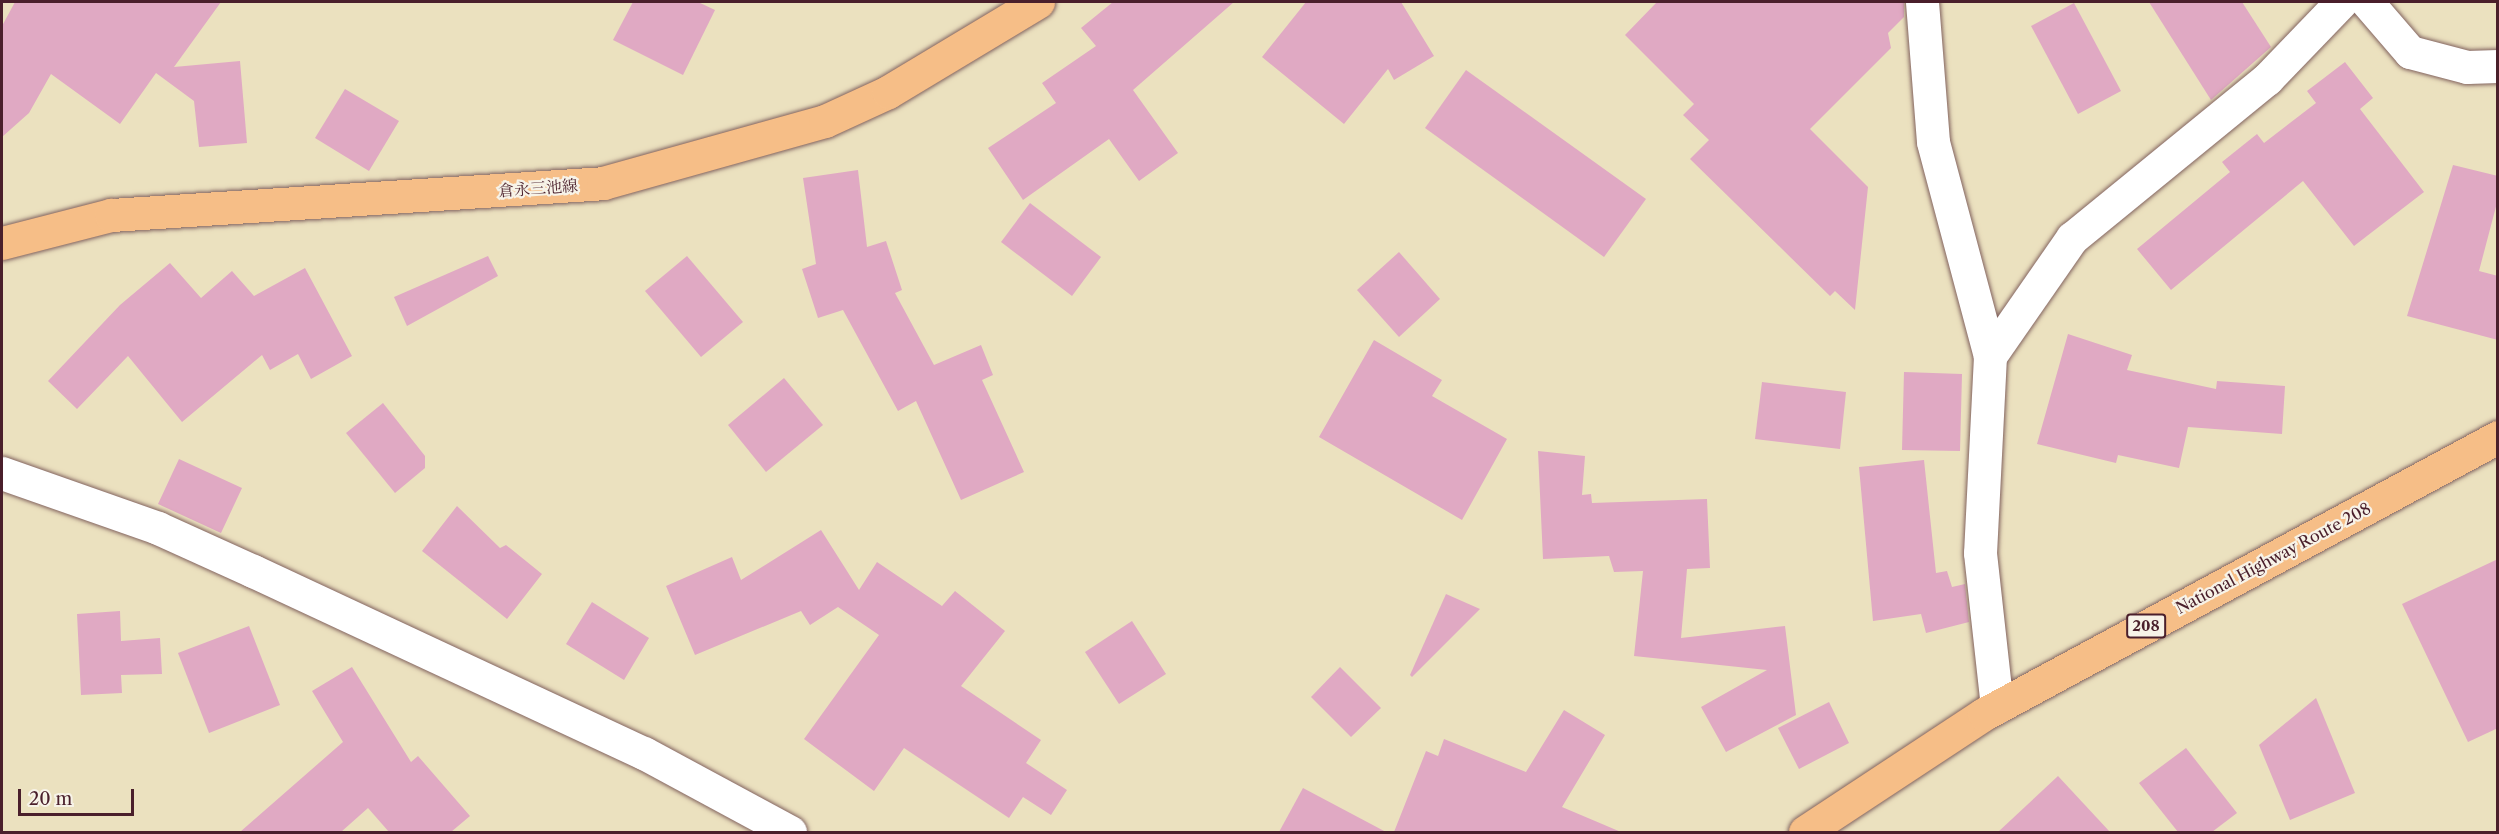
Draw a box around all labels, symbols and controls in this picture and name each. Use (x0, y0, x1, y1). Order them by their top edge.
street label: 倉永三池線 (497, 176, 579, 200)
street label: National Highway Route 208 (2172, 498, 2374, 618)
road number: 208 (2125, 614, 2167, 638)
scale bar (21, 777, 136, 815)
text: 20 m (29, 788, 72, 810)

